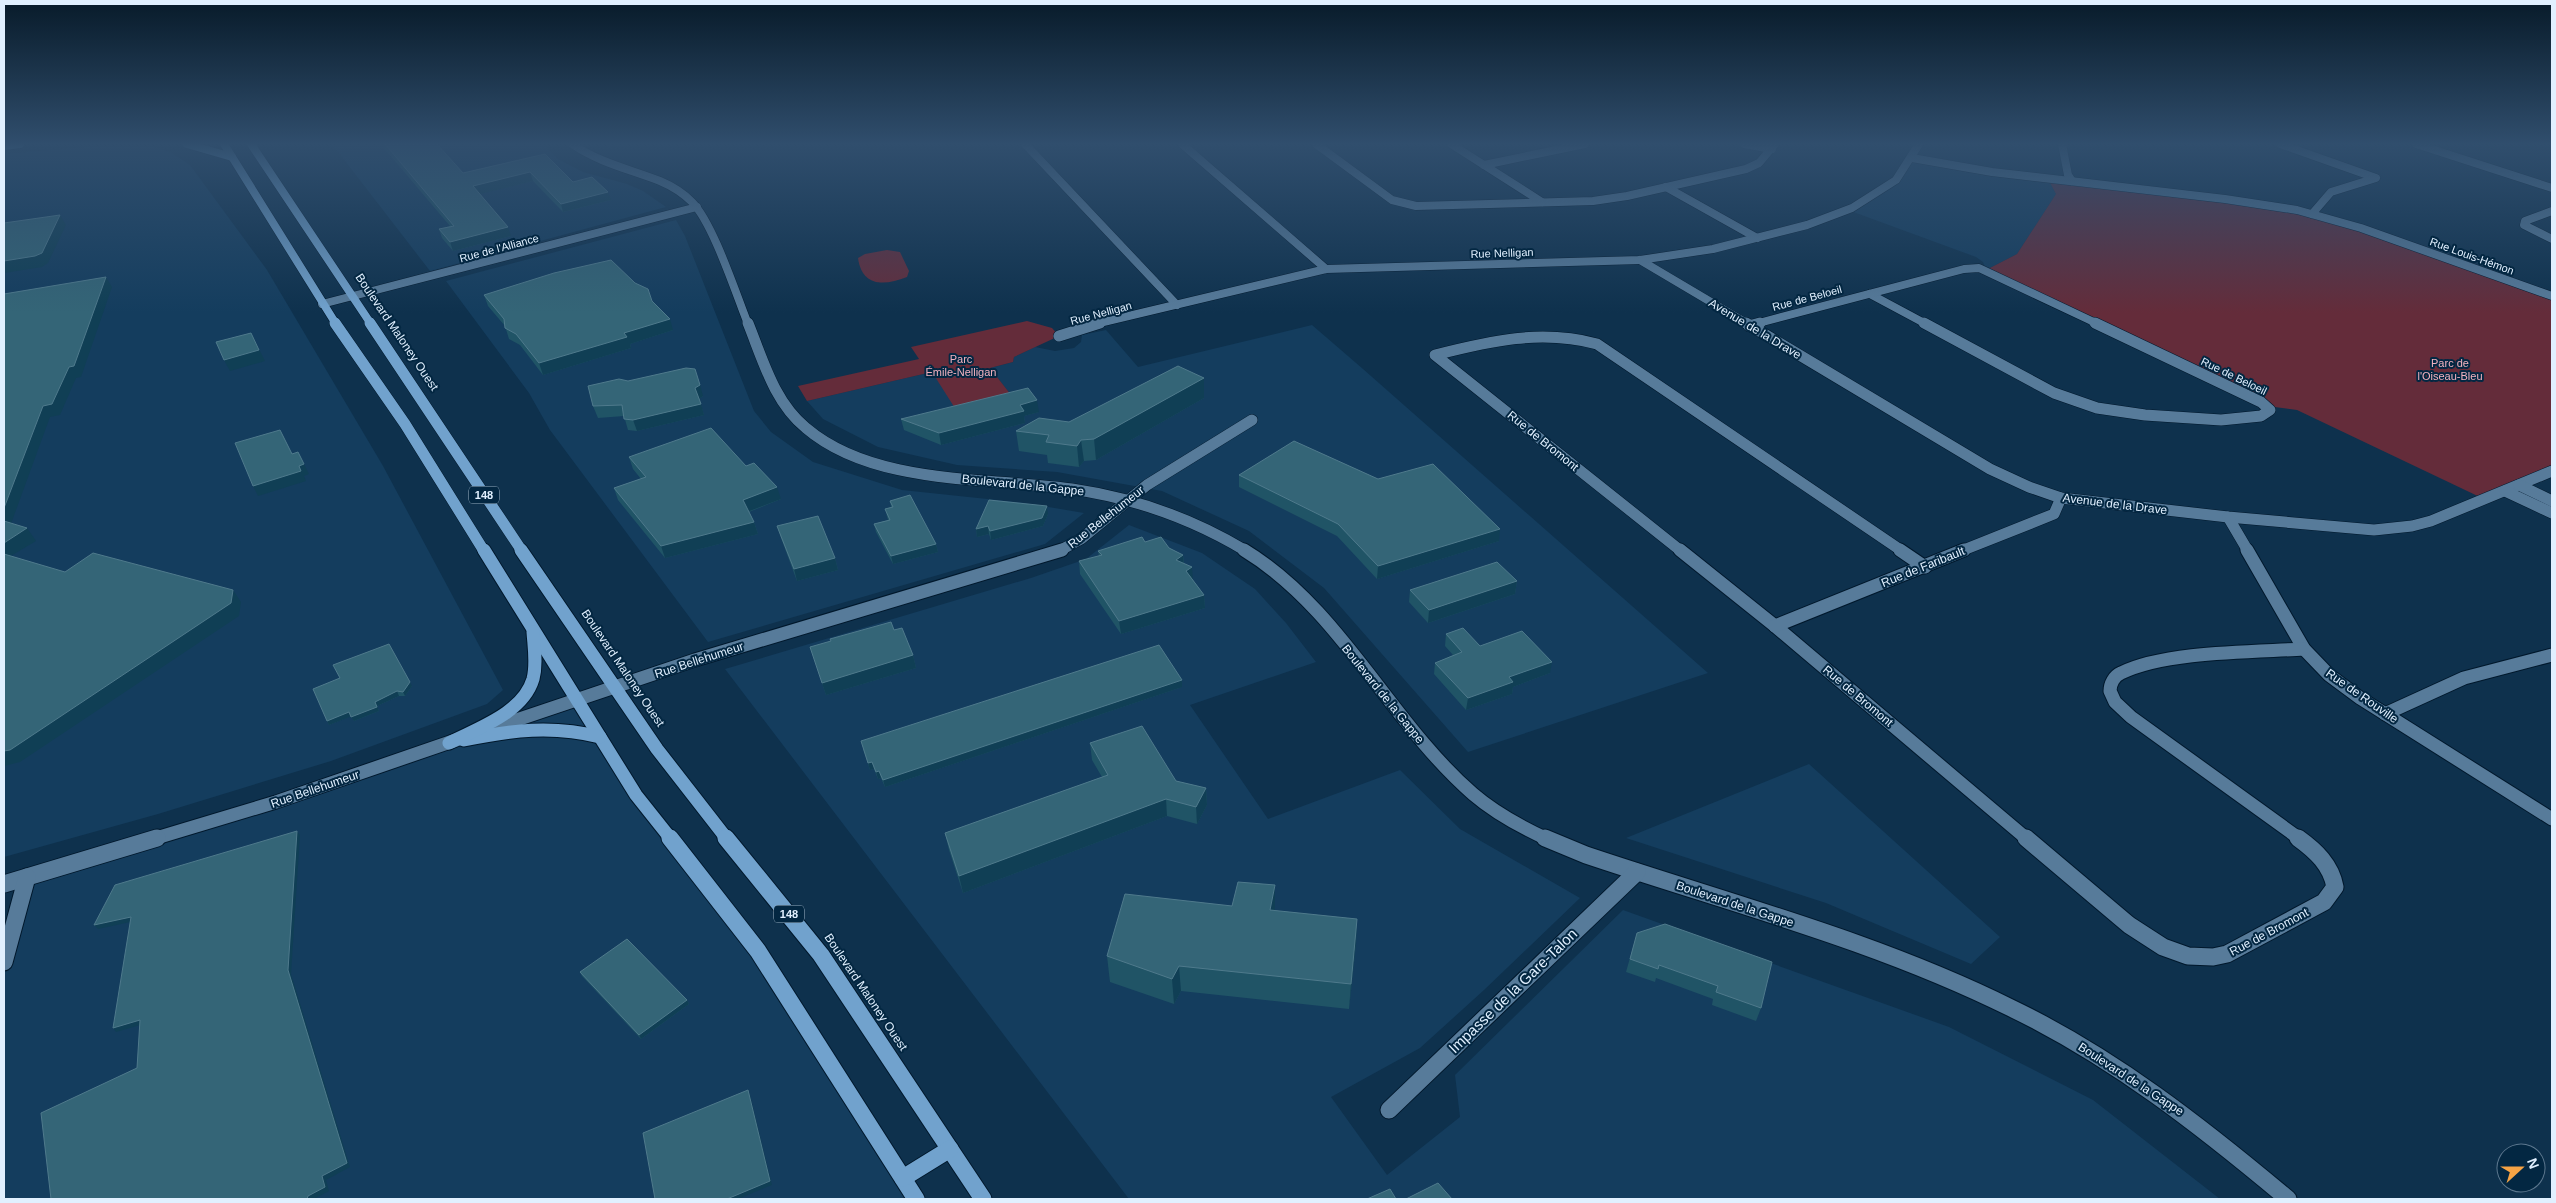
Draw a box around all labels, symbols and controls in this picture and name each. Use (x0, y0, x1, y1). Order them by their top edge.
street label: Rue de l'Alliance (458, 232, 540, 264)
street label: Rue Louis-Hémon (2428, 235, 2516, 277)
street label: Rue Nelligan (1470, 246, 1534, 260)
street label: Boulevard Maloney Ouest (353, 271, 442, 394)
street label: Rue de Beloeil (1771, 283, 1843, 313)
street label: Avenue de la Drave (1706, 296, 1804, 362)
street label: Rue Nelligan (1069, 299, 1133, 327)
park label: Parc Émile-Nelligan (926, 353, 996, 378)
street label: Rue de Beloeil (2199, 355, 2269, 397)
park label: Parc de l'Oiseau-Bleu (2417, 357, 2483, 382)
street label: Rue de Bromont (1505, 408, 1582, 474)
street label: Boulevard de la Gappe (961, 472, 1085, 498)
street label: Rue Bellehumeur (1065, 483, 1147, 551)
road number: 148 (469, 486, 499, 504)
street label: Avenue de la Drave (2062, 491, 2168, 517)
street label: Rue de Faribault (1879, 544, 1967, 590)
street label: Boulevard Maloney Ouest (579, 607, 668, 730)
street label: Rue Bellehumeur (653, 639, 745, 681)
street label: Boulevard de la Gappe (1339, 642, 1427, 746)
street label: Rue de Bromont (1820, 663, 1896, 730)
street label: Rue de Rouville (2323, 666, 2401, 726)
street label: Rue Bellehumeur (269, 767, 361, 811)
street label: Boulevard de la Gappe (1674, 878, 1796, 930)
street label: Rue de Bromont (2227, 905, 2311, 959)
road number: 148 (774, 906, 804, 922)
street label: Impasse de la Gare-Talon (1445, 925, 1580, 1056)
street label: Boulevard Maloney Ouest (822, 931, 911, 1054)
street label: Boulevard de la Gappe (2076, 1040, 2187, 1118)
north arrow (2496, 1143, 2546, 1193)
text: N (2524, 1156, 2542, 1171)

